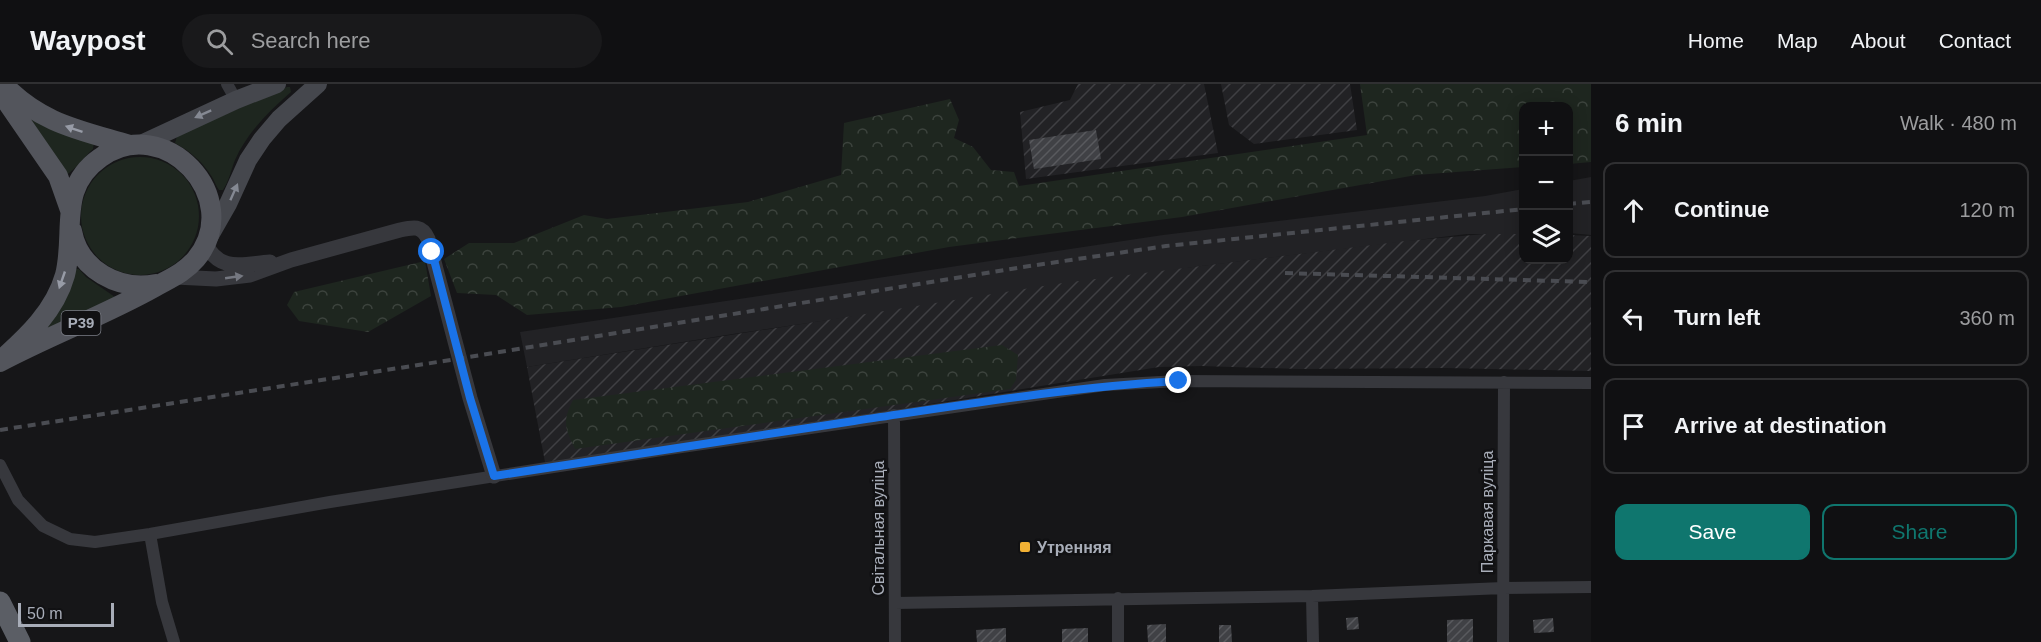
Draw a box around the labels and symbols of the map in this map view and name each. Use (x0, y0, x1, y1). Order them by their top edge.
one-way arrow (195, 110, 212, 119)
one-way arrow (65, 124, 83, 134)
one-way arrow (229, 182, 239, 200)
route start (418, 238, 444, 264)
one-way arrow (57, 271, 66, 289)
one-way arrow (224, 273, 243, 282)
road number: Р39 (62, 311, 100, 335)
route end (1165, 367, 1191, 393)
street label: Паркавая вуліца (1479, 451, 1496, 573)
street label: Світальная вуліца (870, 460, 887, 595)
place label: Утренняя (1037, 539, 1111, 556)
marker: Утренняя (1018, 540, 1032, 554)
scale bar (18, 600, 114, 628)

